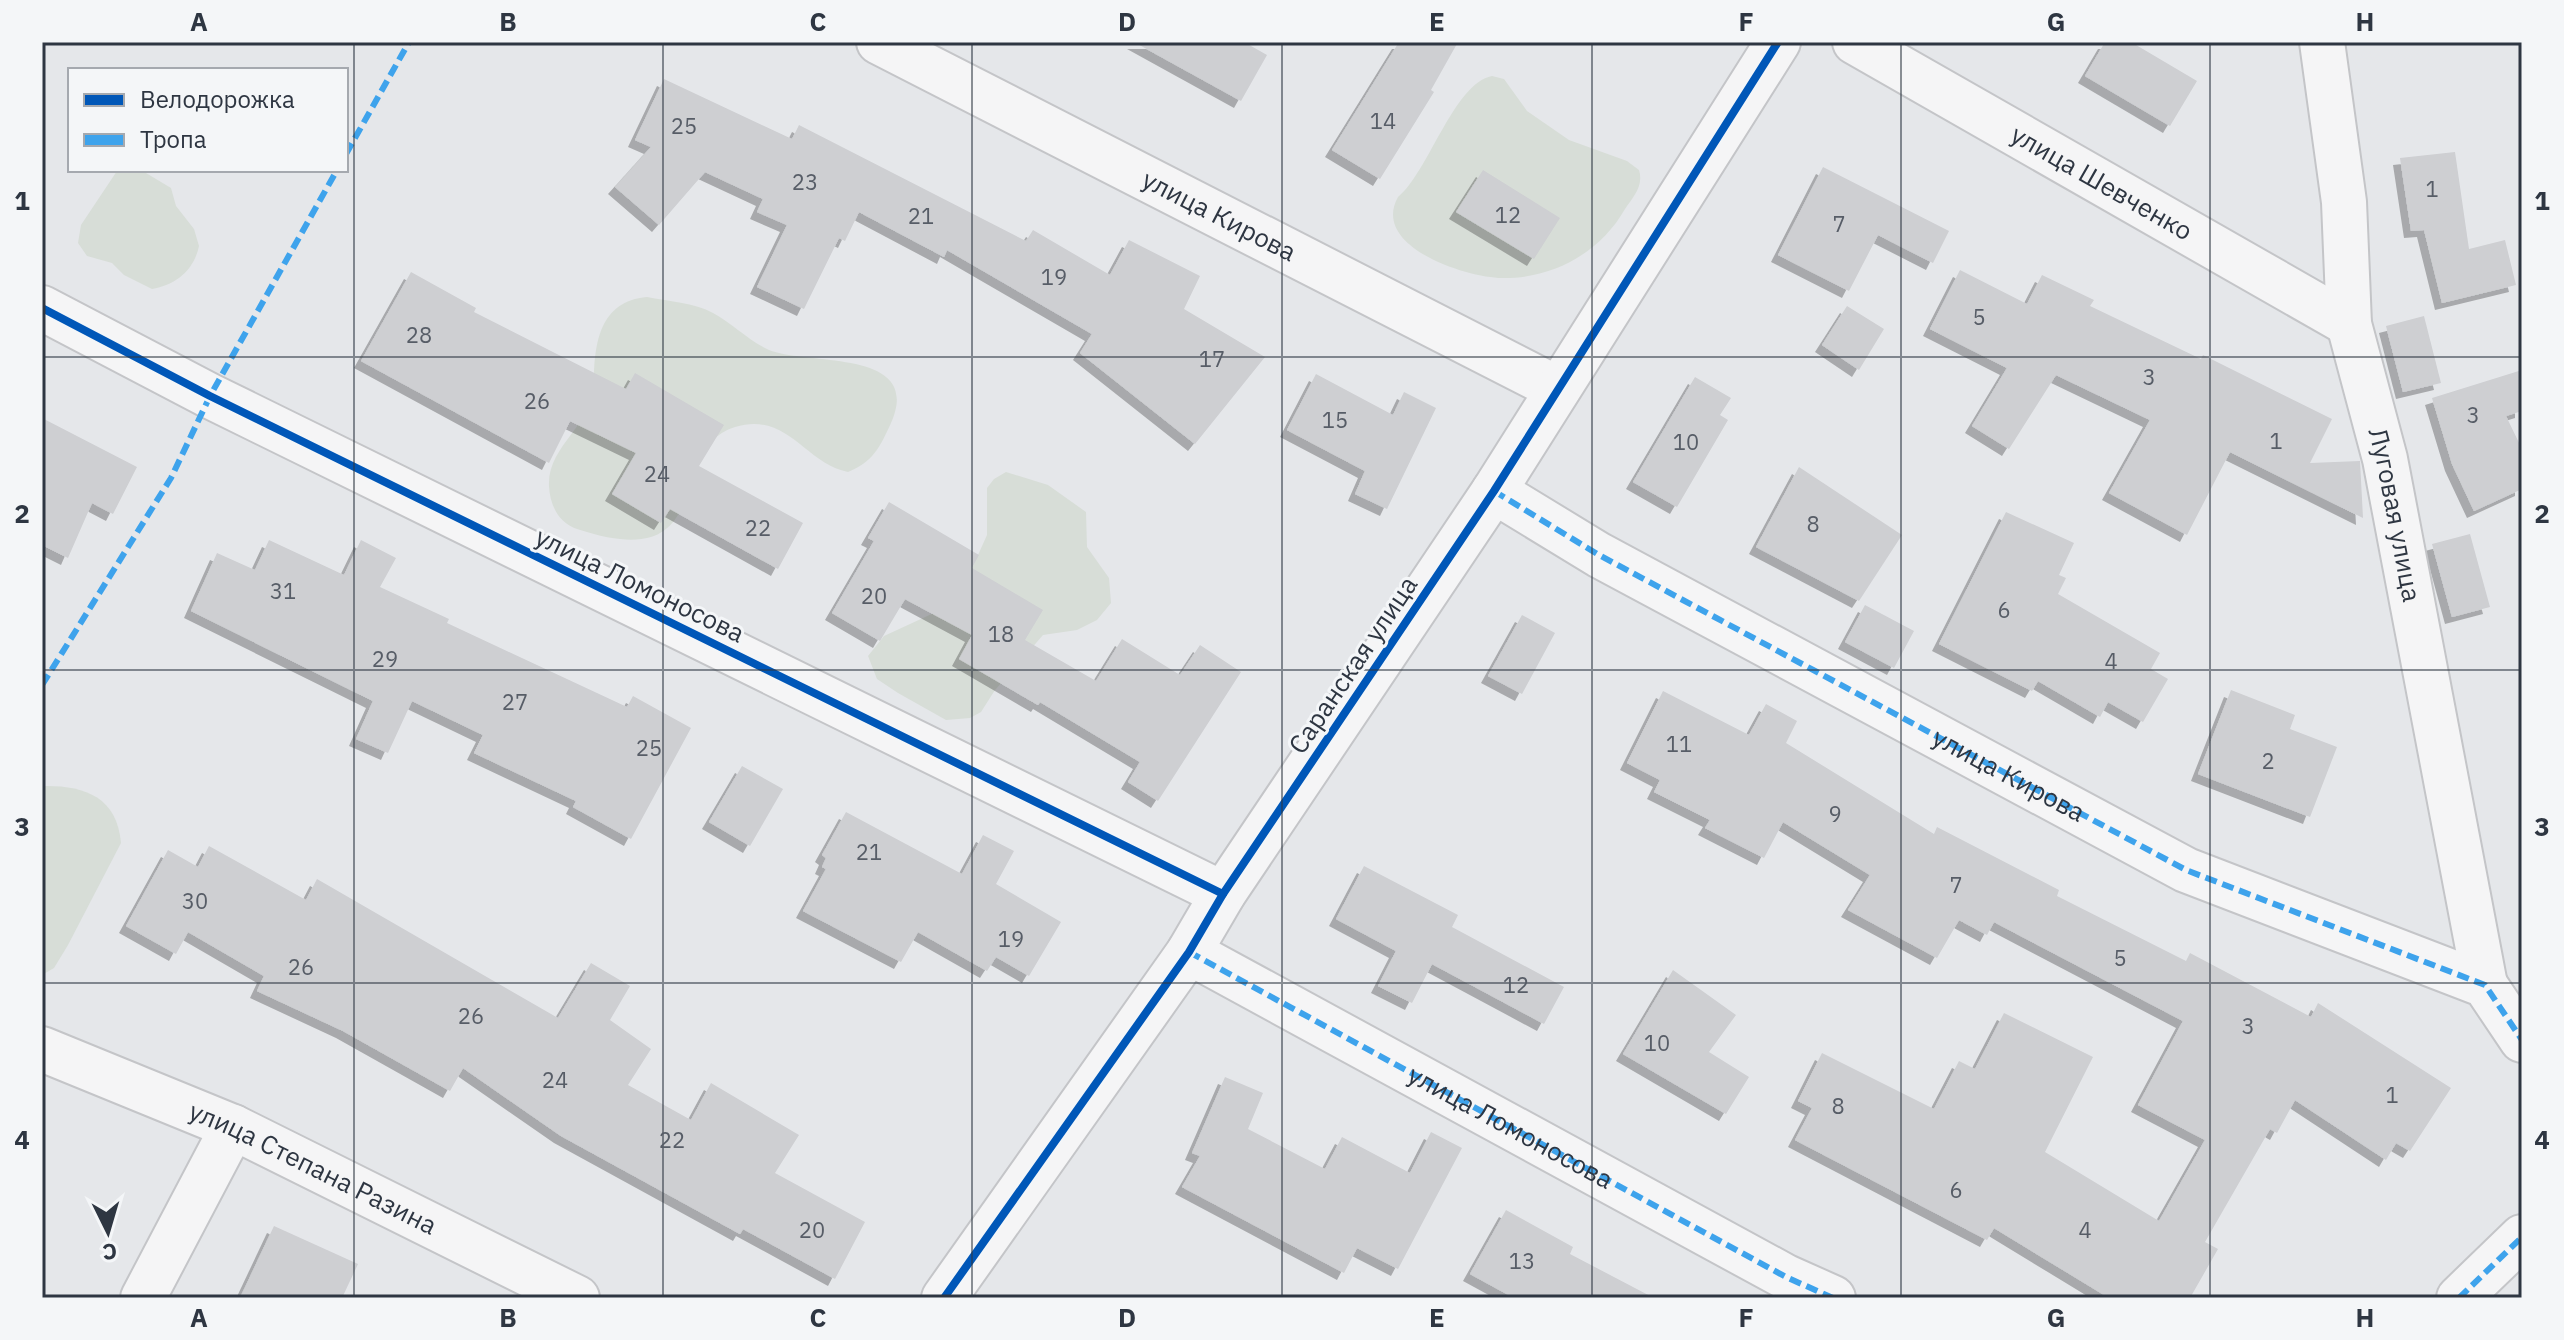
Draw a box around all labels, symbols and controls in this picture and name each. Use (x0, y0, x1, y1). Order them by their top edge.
text: A (190, 4, 208, 38)
text: B (499, 4, 517, 38)
text: C (810, 4, 827, 38)
text: D (1118, 4, 1136, 38)
text: E (1429, 4, 1445, 38)
text: F (1738, 4, 1754, 38)
text: G (2047, 4, 2065, 38)
text: H (2356, 4, 2374, 38)
legend (68, 68, 348, 172)
text: Велодорожка (140, 83, 295, 115)
house number: 14 (1370, 106, 1396, 135)
house number: 25 (671, 111, 697, 140)
street label: улица Шевченко (2005, 117, 2199, 247)
text: Тропа (140, 123, 207, 155)
street label: улица Кирова (1137, 161, 1302, 268)
house number: 23 (792, 167, 818, 196)
house number: 1 (2425, 174, 2439, 203)
text: 1 (14, 183, 30, 217)
text: 1 (2534, 183, 2550, 217)
house number: 12 (1495, 200, 1521, 229)
house number: 21 (908, 201, 934, 230)
house number: 7 (1832, 209, 1846, 238)
house number: 19 (1041, 262, 1067, 291)
house number: 5 (1972, 302, 1986, 331)
house number: 28 (406, 320, 432, 349)
house number: 17 (1199, 344, 1225, 373)
house number: 3 (2142, 362, 2156, 391)
house number: 26 (524, 386, 550, 415)
house number: 3 (2466, 400, 2480, 429)
house number: 15 (1322, 405, 1348, 434)
street label: Луговая улица (2361, 424, 2430, 605)
house number: 1 (2269, 426, 2283, 455)
house number: 10 (1673, 427, 1699, 456)
house number: 24 (644, 459, 670, 488)
text: 2 (14, 496, 30, 530)
text: 2 (2534, 496, 2550, 530)
house number: 8 (1806, 509, 1820, 538)
house number: 22 (745, 513, 771, 542)
street label: улица Ломоносова (530, 519, 751, 650)
street label: Саранская улица (1280, 569, 1424, 760)
house number: 31 (270, 576, 296, 605)
house number: 20 (861, 581, 887, 610)
house number: 6 (1997, 595, 2011, 624)
house number: 18 (988, 619, 1014, 648)
house number: 29 (372, 644, 398, 673)
house number: 4 (2104, 646, 2118, 675)
house number: 27 (502, 687, 528, 716)
street label: улица Кирова (1927, 719, 2092, 829)
house number: 11 (1666, 729, 1692, 758)
house number: 25 (636, 733, 662, 762)
house number: 2 (2261, 746, 2275, 775)
house number: 9 (1828, 799, 1842, 828)
text: 3 (14, 809, 30, 843)
text: 3 (2534, 809, 2550, 843)
house number: 21 (856, 837, 882, 866)
house number: 7 (1949, 870, 1963, 899)
house number: 30 (182, 886, 208, 915)
house number: 19 (998, 924, 1024, 953)
house number: 5 (2113, 943, 2127, 972)
house number: 26 (288, 952, 314, 981)
house number: 12 (1503, 970, 1529, 999)
house number: 26 (458, 1001, 484, 1030)
house number: 3 (2241, 1011, 2255, 1040)
house number: 10 (1644, 1028, 1670, 1057)
street label: улица Ломоносова (1402, 1056, 1620, 1196)
house number: 24 (542, 1065, 568, 1094)
house number: 1 (2385, 1080, 2399, 1109)
house number: 8 (1831, 1091, 1845, 1120)
street label: улица Степана Разина (184, 1093, 443, 1242)
text: 4 (14, 1122, 30, 1156)
text: 4 (2534, 1122, 2550, 1156)
house number: 22 (659, 1125, 685, 1154)
house number: 6 (1949, 1175, 1963, 1204)
north arrow (68, 1192, 148, 1272)
house number: 20 (799, 1215, 825, 1244)
house number: 4 (2078, 1215, 2092, 1244)
text: С (101, 1237, 118, 1267)
house number: 13 (1509, 1246, 1535, 1275)
text: A (190, 1300, 208, 1334)
text: B (499, 1300, 517, 1334)
text: C (810, 1300, 827, 1334)
text: D (1118, 1300, 1136, 1334)
text: E (1429, 1300, 1445, 1334)
text: F (1738, 1300, 1754, 1334)
text: G (2047, 1300, 2065, 1334)
text: H (2356, 1300, 2374, 1334)

